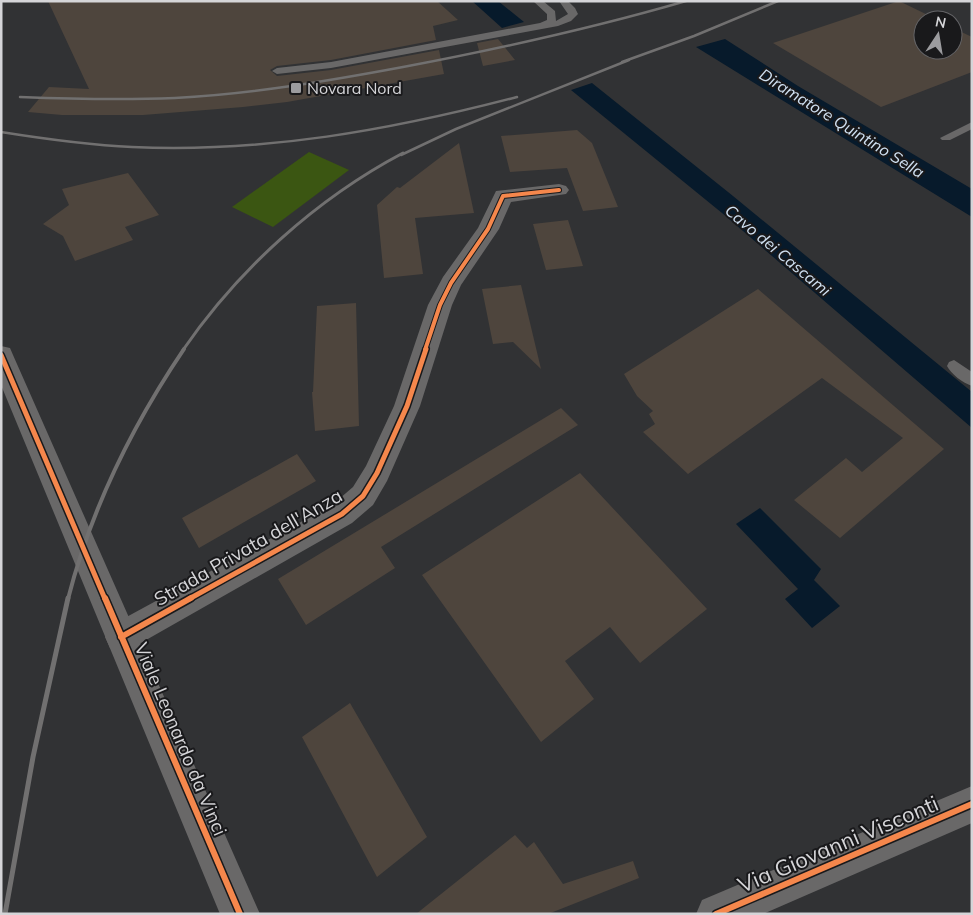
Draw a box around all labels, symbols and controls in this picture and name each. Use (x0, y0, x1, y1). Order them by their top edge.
north arrow (913, 10, 963, 60)
text: N (934, 12, 948, 32)
water label: Diramatore Quintino Sella (756, 64, 929, 182)
place label: Novara Nord (307, 78, 402, 98)
marker: Novara Nord (289, 81, 303, 95)
water label: Cavo dei Cascami (721, 200, 835, 300)
street label: Strada Privata dell'Anza (150, 483, 346, 611)
street label: Viale Leonardo da Vinci (129, 639, 233, 839)
street label: Via Giovanni Visconti (733, 789, 943, 899)

